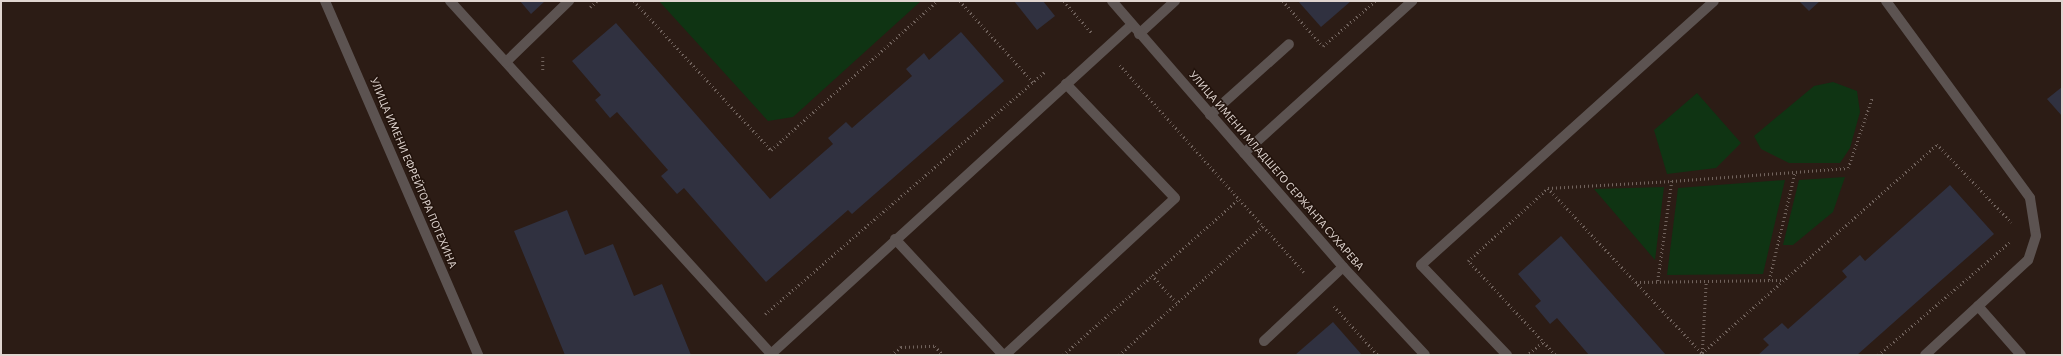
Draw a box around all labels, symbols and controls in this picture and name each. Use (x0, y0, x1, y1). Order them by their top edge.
street label: УЛИЦА ИМЕНИ МЛАДШЕГО СЕРЖАНТА СУХАРЕВА (1185, 68, 1367, 274)
street label: УЛИЦА ИМЕНИ ЕФРЕЙТОРА ПОТЕХИНА (366, 75, 460, 271)

